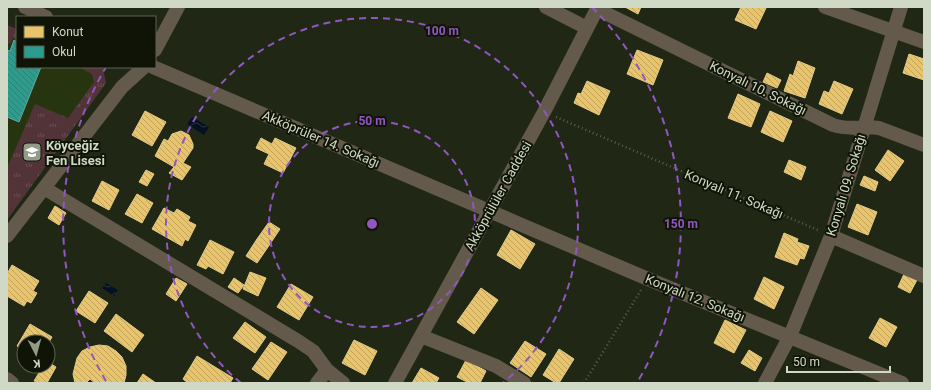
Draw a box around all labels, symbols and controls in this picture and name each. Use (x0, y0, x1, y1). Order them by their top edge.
legend (16, 16, 156, 68)
text: 100 m (425, 24, 459, 38)
text: Konut (52, 25, 83, 39)
text: Okul (52, 45, 76, 59)
street label: Konyalı 10. Sokağı (707, 58, 809, 118)
street label: Akköprüler 14. Sokağı (260, 107, 382, 171)
text: 50 m (358, 114, 386, 128)
street label: Konyalı 09. Sokağı (823, 132, 869, 238)
place label: Köyceğiz Fen Lisesi (46, 138, 105, 168)
street label: Akköprülüler Caddesi (462, 139, 534, 253)
school or university icon: Köyceğiz Fen Lisesi (21, 141, 43, 163)
street label: Konyalı 11. Sokağı (682, 166, 786, 222)
centre of rings (365, 217, 379, 231)
text: 150 m (664, 217, 698, 231)
street label: Konyalı 12. Sokağı (643, 271, 747, 325)
north arrow (16, 334, 56, 374)
scale bar (787, 348, 890, 374)
text: 50 m (793, 355, 820, 369)
text: K (32, 357, 41, 370)

